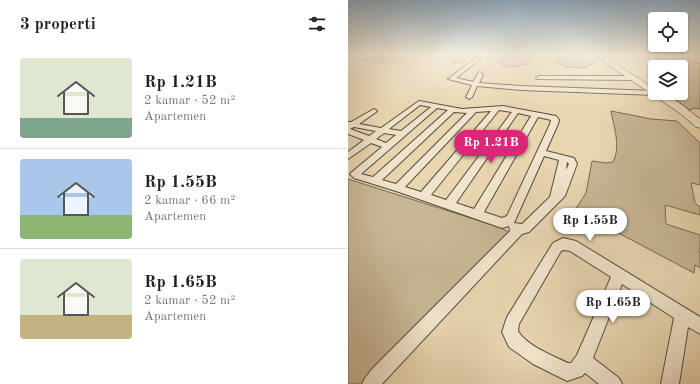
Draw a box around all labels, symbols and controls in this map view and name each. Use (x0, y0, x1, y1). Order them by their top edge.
map controls (648, 12, 688, 100)
button: locate (648, 12, 688, 52)
icon: filters (306, 13, 328, 35)
text: 3 properti (20, 16, 96, 33)
button: layers (648, 60, 688, 100)
icon: home (52, 74, 100, 122)
text: Rp 1.21B (144, 74, 217, 91)
text: 2 kamar · 52 m² (144, 94, 235, 107)
text: Apartemen (144, 110, 206, 123)
pin: Rp 1.21B (450, 130, 532, 164)
text: Rp 1.21B (463, 136, 519, 149)
text: Rp 1.55B (144, 174, 217, 191)
icon: home (52, 175, 100, 223)
text: 2 kamar · 66 m² (144, 194, 235, 207)
pin: Rp 1.55B (549, 208, 631, 242)
text: Apartemen (144, 210, 206, 223)
text: Rp 1.55B (562, 214, 618, 227)
text: Rp 1.65B (144, 274, 217, 291)
icon: home (52, 275, 100, 323)
pin: Rp 1.65B (572, 290, 654, 324)
text: 2 kamar · 52 m² (144, 294, 235, 307)
text: Rp 1.65B (585, 296, 641, 309)
text: Apartemen (144, 310, 206, 323)

